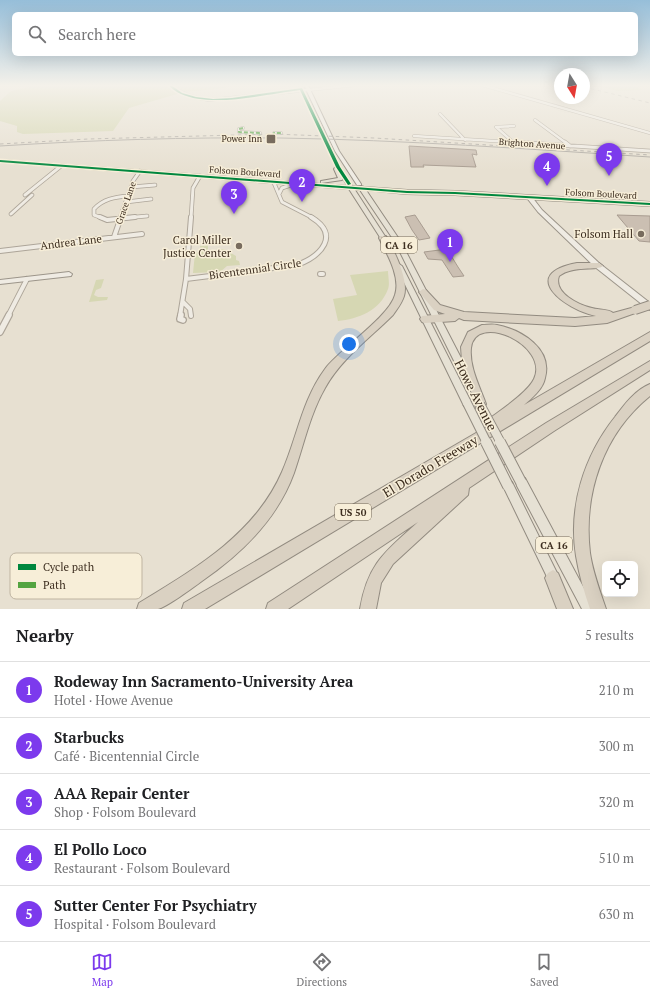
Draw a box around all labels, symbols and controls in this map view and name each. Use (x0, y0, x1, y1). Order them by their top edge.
search box (12, 12, 638, 56)
icon: search (26, 23, 48, 45)
text: Search here (58, 24, 136, 44)
north arrow (554, 68, 590, 104)
place label: Power Inn (222, 133, 263, 145)
marker: Power Inn (265, 133, 277, 145)
street label: Brighton Avenue (498, 136, 566, 152)
pin: 5 (596, 143, 622, 176)
pin: 4 (534, 153, 560, 186)
street label: Folsom Boulevard (209, 164, 281, 180)
pin: 2 (289, 169, 315, 202)
street label: Grace Lane (113, 180, 139, 226)
pin: 3 (221, 181, 247, 214)
street label: Folsom Boulevard (565, 186, 637, 202)
place label: Folsom Hall (574, 227, 633, 241)
pin: 1 (437, 229, 463, 262)
marker: Folsom Hall (636, 229, 646, 239)
street label: Andrea Lane (39, 231, 103, 253)
place label: Carol Miller Justice Center (163, 233, 232, 260)
road number: CA 16 (381, 237, 417, 253)
marker: Carol Miller Justice Center (234, 241, 244, 251)
street label: Bicentennial Circle (208, 256, 303, 282)
your location (339, 334, 359, 354)
street label: Howe Avenue (450, 356, 502, 434)
street label: El Dorado Freeway (379, 430, 481, 501)
road number: US 50 (335, 504, 371, 520)
road number: CA 16 (536, 537, 572, 553)
legend (10, 553, 142, 599)
text: Cycle path (43, 560, 95, 574)
map controls (602, 561, 638, 597)
button: locate (602, 561, 638, 597)
text: Path (43, 578, 66, 592)
text: Nearby (16, 624, 74, 647)
text: 5 results (585, 626, 634, 644)
text: Rodeway Inn Sacramento-University Area (54, 671, 353, 691)
text: 1 (25, 681, 33, 699)
text: 210 m (599, 681, 634, 699)
text: Hotel · Howe Avenue (54, 691, 173, 709)
text: Starbucks (54, 727, 124, 747)
text: 2 (25, 737, 33, 755)
text: 300 m (599, 737, 634, 755)
text: Café · Bicentennial Circle (54, 747, 199, 765)
text: AAA Repair Center (54, 783, 190, 803)
text: 3 (25, 793, 33, 811)
text: 320 m (599, 793, 634, 811)
text: Shop · Folsom Boulevard (54, 803, 196, 821)
text: El Pollo Loco (54, 839, 147, 859)
text: 4 (25, 849, 33, 867)
text: 510 m (599, 849, 634, 867)
text: Restaurant · Folsom Boulevard (54, 859, 230, 877)
text: Sutter Center For Psychiatry (54, 895, 257, 915)
text: 5 (25, 905, 33, 923)
text: 630 m (599, 905, 634, 923)
text: Hospital · Folsom Boulevard (54, 915, 216, 933)
tab: Map (91, 951, 113, 989)
tab: Directions (296, 951, 347, 989)
tab: Saved (530, 951, 559, 989)

